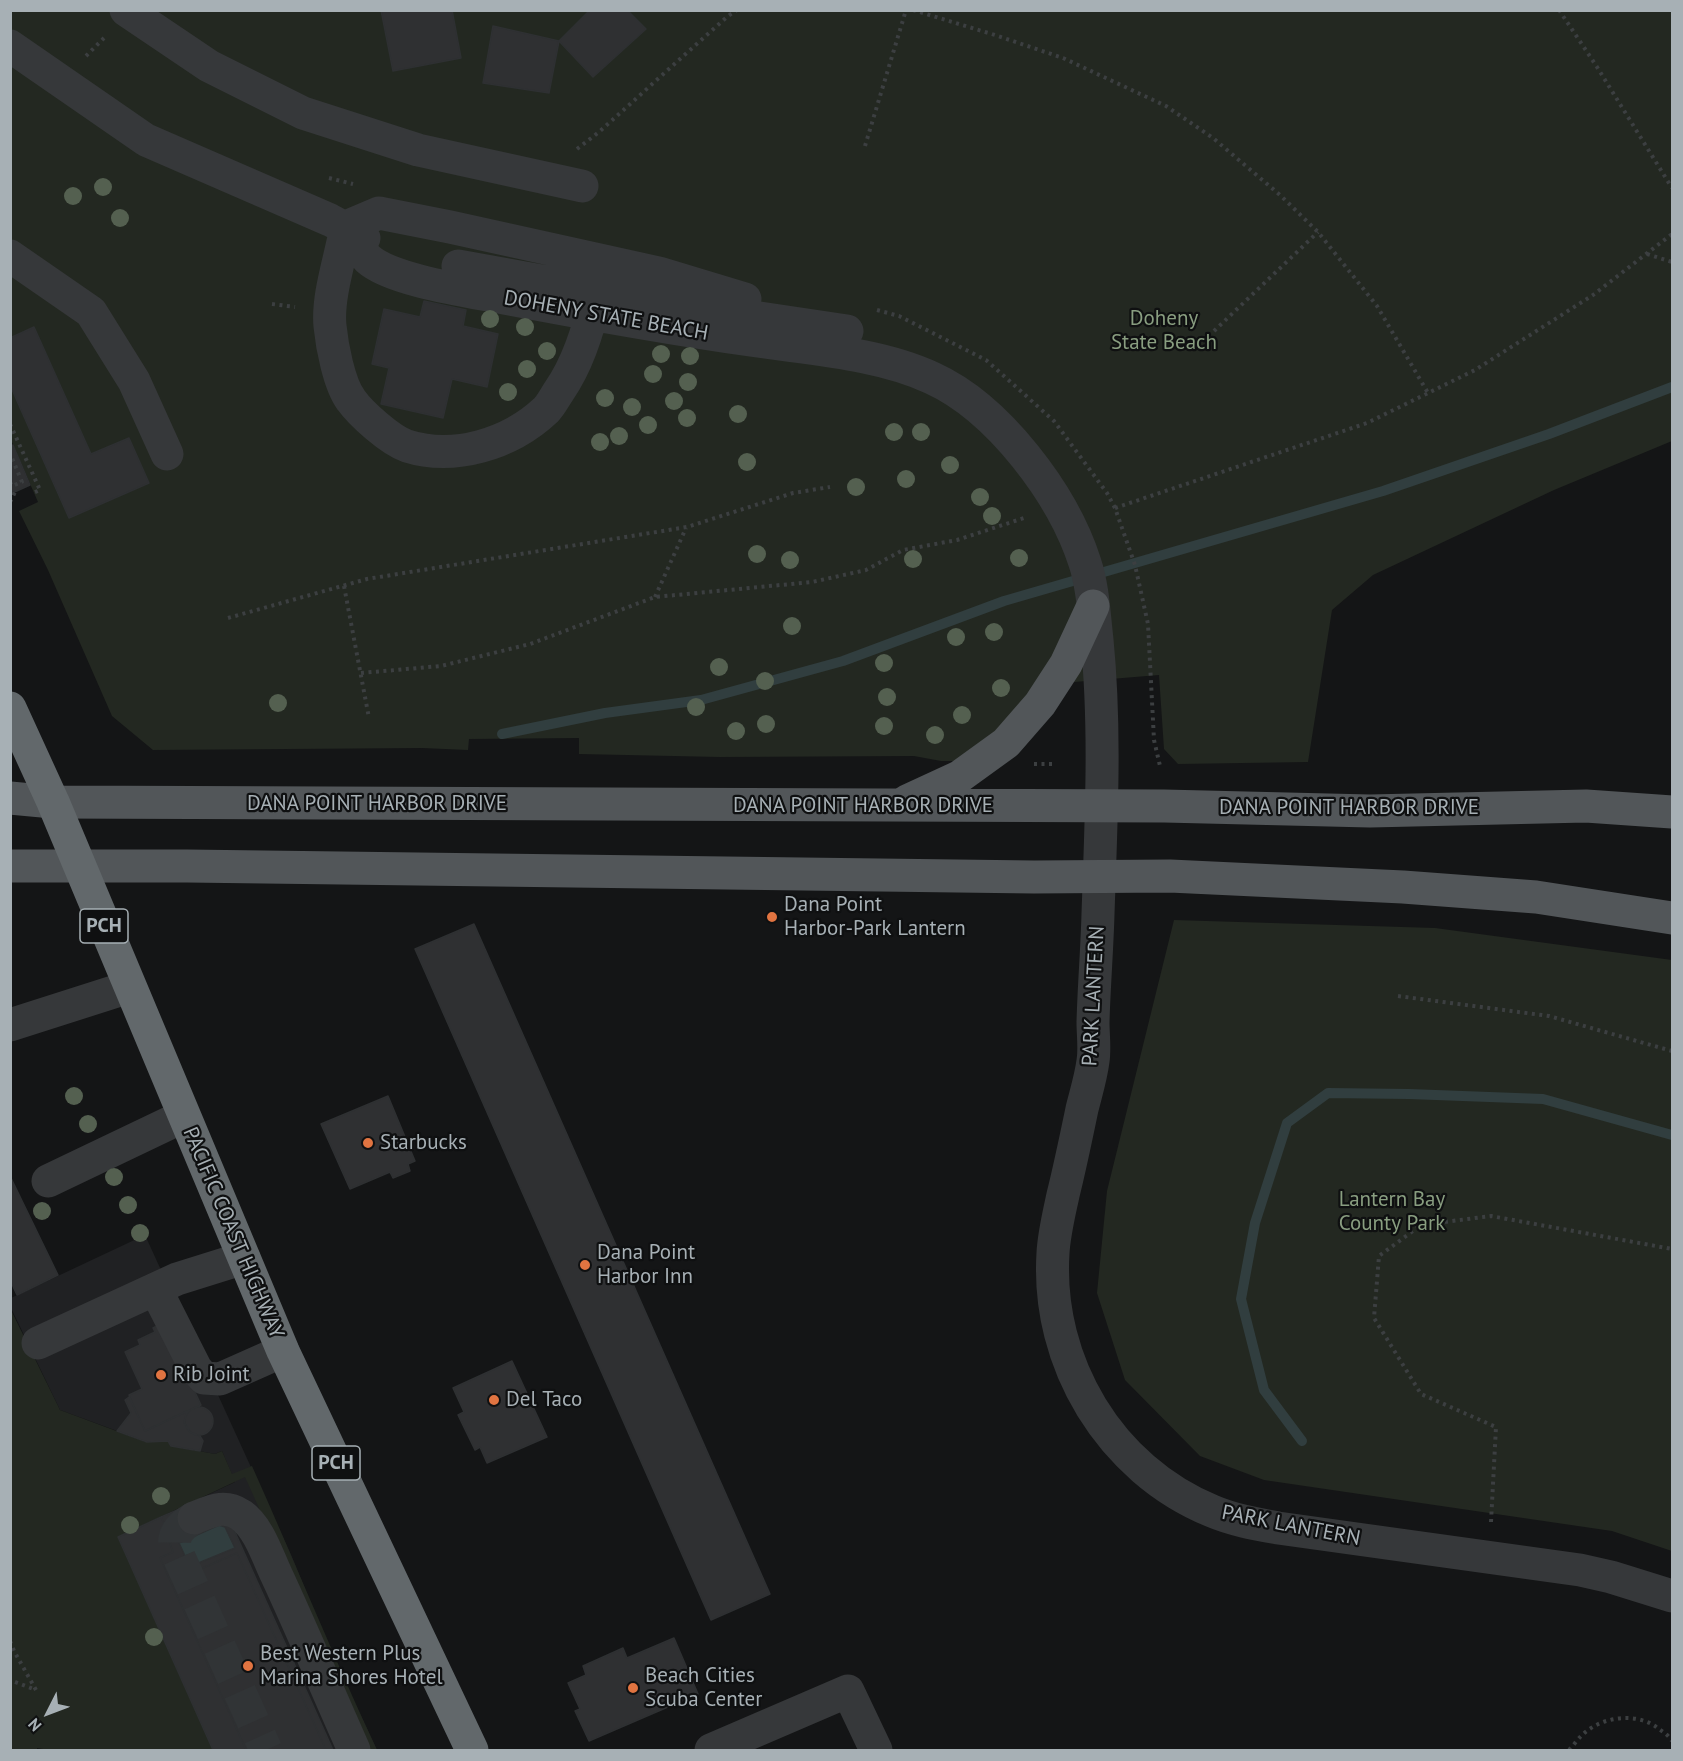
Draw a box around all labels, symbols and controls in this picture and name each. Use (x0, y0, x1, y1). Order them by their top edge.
street label: DOHENY STATE BEACH (502, 286, 710, 346)
park label: Doheny State Beach (1111, 306, 1217, 356)
street label: DANA POINT HARBOR DRIVE (247, 791, 507, 817)
street label: DANA POINT HARBOR DRIVE (733, 793, 993, 819)
street label: DANA POINT HARBOR DRIVE (1219, 795, 1479, 821)
place label: Dana Point Harbor-Park Lantern (784, 892, 966, 942)
road number: PCH (80, 909, 128, 943)
marker: Dana Point Harbor-Park Lantern (765, 910, 779, 924)
street label: PARK LANTERN (1078, 925, 1110, 1067)
street label: PACIFIC COAST HIGHWAY (177, 1123, 289, 1343)
place label: Starbucks (380, 1130, 467, 1156)
marker: Starbucks (361, 1136, 375, 1150)
park label: Lantern Bay County Park (1339, 1187, 1445, 1237)
place label: Dana Point Harbor Inn (597, 1240, 695, 1290)
marker: Dana Point Harbor Inn (578, 1258, 592, 1272)
place label: Rib Joint (173, 1362, 250, 1388)
marker: Rib Joint (154, 1368, 168, 1382)
place label: Del Taco (506, 1387, 582, 1413)
marker: Del Taco (487, 1393, 501, 1407)
road number: PCH (312, 1446, 360, 1480)
street label: PARK LANTERN (1220, 1500, 1362, 1552)
place label: Best Western Plus Marina Shores Hotel (260, 1641, 443, 1691)
marker: Best Western Plus Marina Shores Hotel (241, 1659, 255, 1673)
place label: Beach Cities Scuba Center (645, 1663, 762, 1713)
marker: Beach Cities Scuba Center (626, 1681, 640, 1695)
north arrow (18, 1683, 78, 1743)
text: N (24, 1714, 46, 1736)

